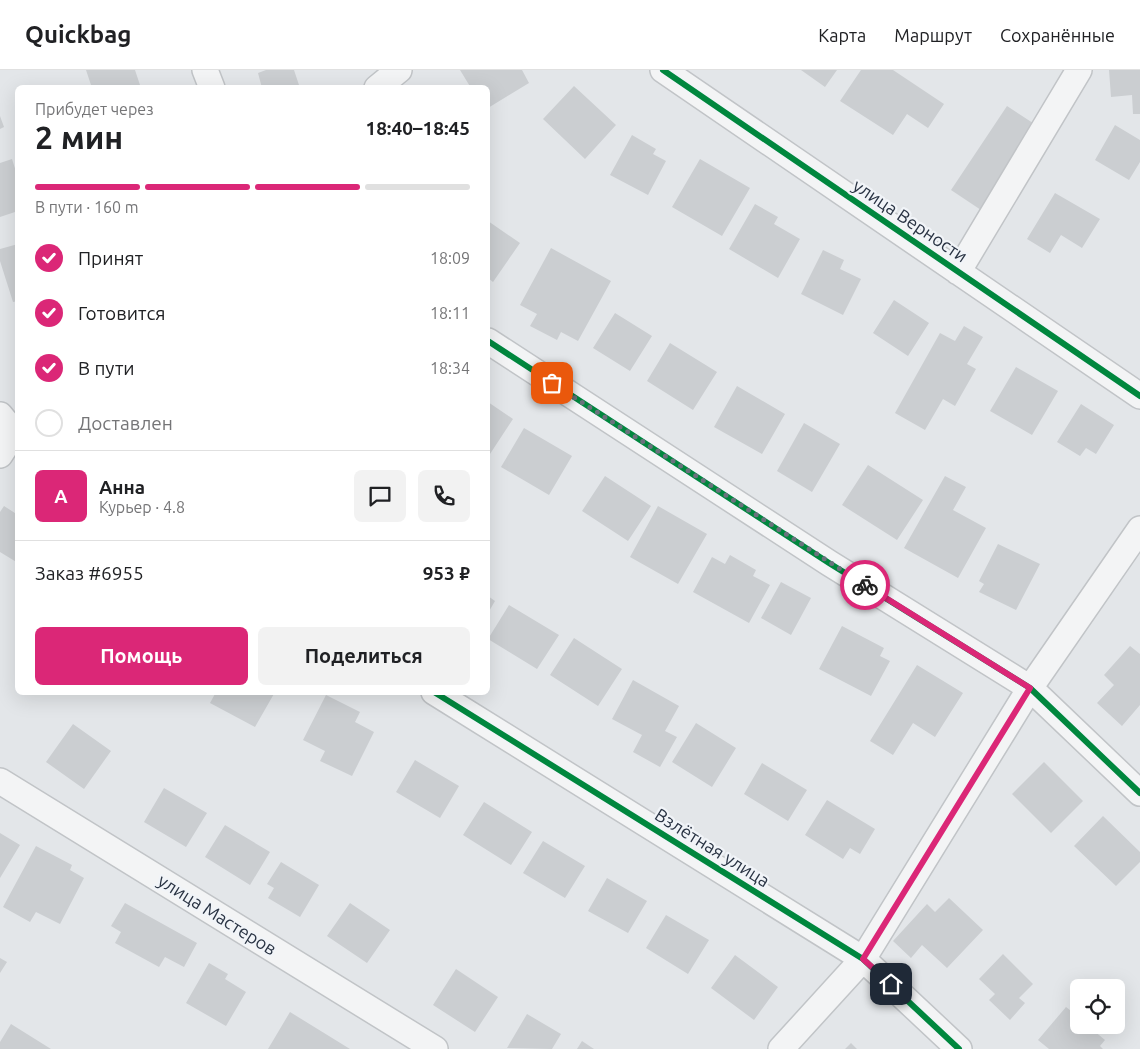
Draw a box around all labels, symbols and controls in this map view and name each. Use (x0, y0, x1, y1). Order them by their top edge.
text: Quickbag (25, 21, 131, 48)
text: Карта (818, 25, 866, 45)
text: Маршрут (894, 25, 972, 45)
text: Сохранённые (1000, 25, 1115, 45)
text: Прибудет через (35, 100, 154, 118)
text: 18:40–18:45 (365, 117, 470, 139)
text: 2 мин (35, 119, 123, 155)
street label: улица Верности (850, 175, 972, 266)
text: В пути · 160 m (35, 198, 138, 216)
icon: check (35, 244, 63, 272)
text: Принят (78, 247, 143, 269)
text: 18:09 (430, 249, 470, 267)
icon: check (35, 299, 63, 327)
text: Готовится (78, 302, 165, 324)
text: 18:11 (430, 304, 470, 322)
icon: check (35, 354, 63, 382)
text: В пути (78, 357, 135, 379)
text: 18:34 (430, 359, 470, 377)
pin (531, 362, 573, 404)
icon: bag (538, 369, 566, 397)
text: Доставлен (78, 412, 173, 434)
button: chat (354, 470, 406, 522)
button: phone (418, 470, 470, 522)
text: Анна (99, 476, 145, 498)
text: А (54, 485, 68, 507)
text: Курьер · 4.8 (99, 498, 185, 516)
courier (840, 560, 890, 610)
text: Заказ #6955 (35, 562, 144, 584)
text: 953 ₽ (423, 562, 470, 584)
icon: bike (851, 571, 879, 599)
button: Помощь (35, 627, 248, 685)
button: Поделиться (258, 627, 470, 685)
street label: Взлётная улица (652, 804, 773, 890)
street label: улица Мастеров (155, 870, 280, 959)
pin (870, 963, 912, 1005)
icon: home (877, 970, 905, 998)
map controls (1070, 979, 1125, 1034)
button: locate (1070, 979, 1125, 1034)

